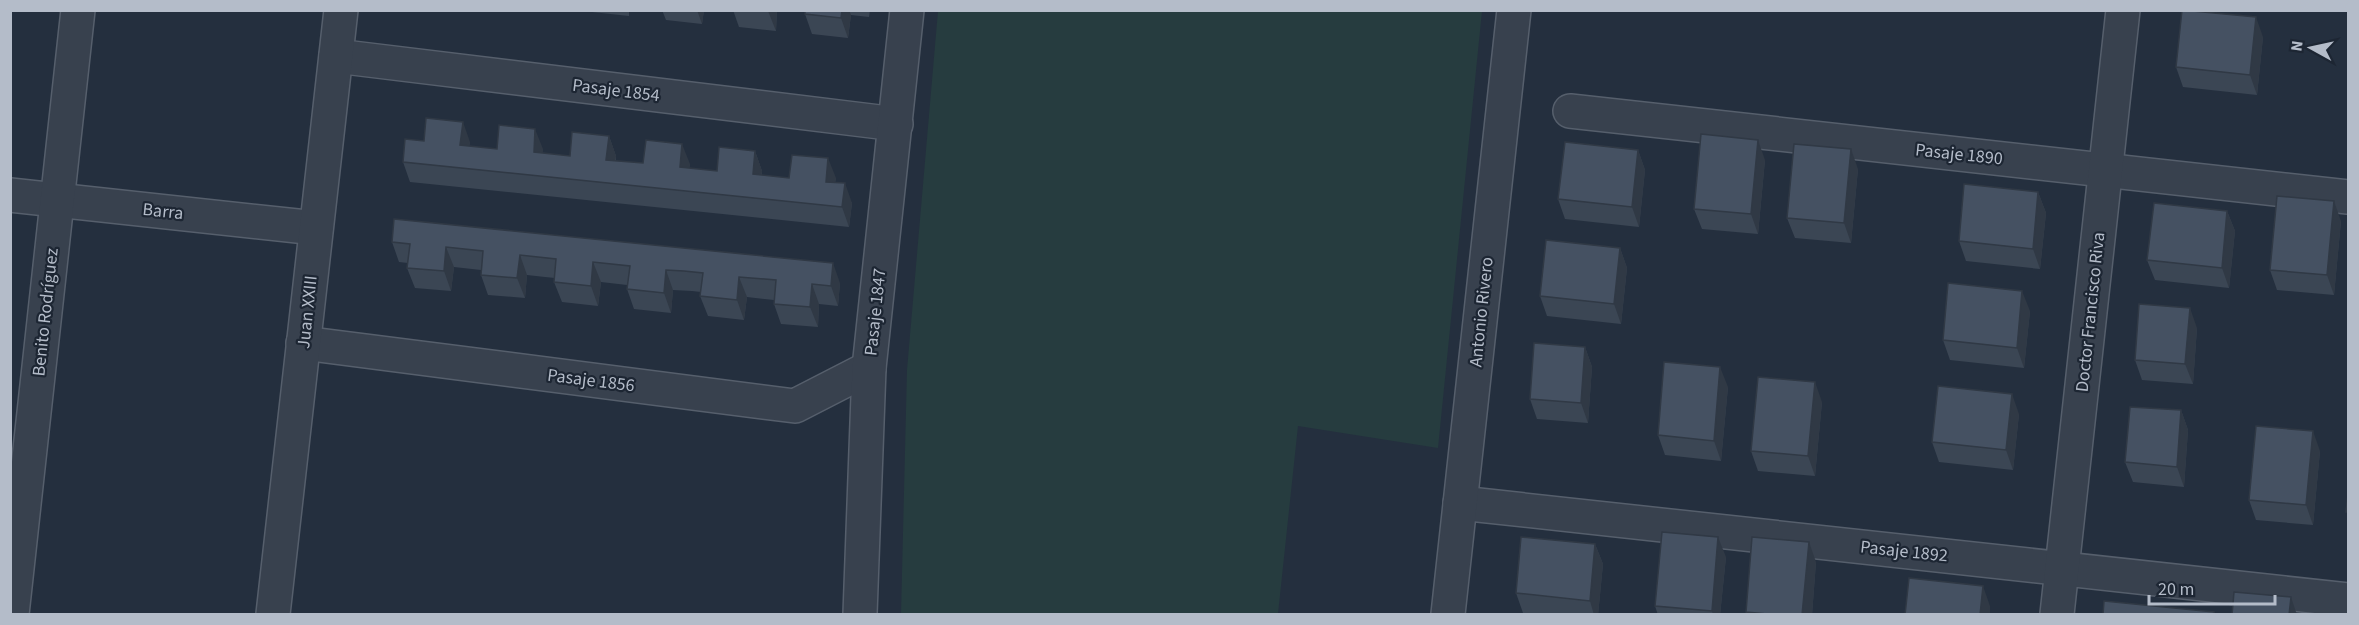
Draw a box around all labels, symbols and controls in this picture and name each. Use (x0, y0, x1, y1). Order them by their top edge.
north arrow (2281, 18, 2341, 78)
text: N (2286, 39, 2309, 53)
street label: Pasaje 1854 (571, 73, 661, 108)
street label: Pasaje 1890 (1914, 137, 2004, 172)
street label: Barra (141, 197, 185, 226)
street label: Doctor Francisco Riva (2070, 231, 2111, 393)
street label: Benito Rodríguez (26, 246, 65, 377)
street label: Antonio Rivero (1463, 256, 1500, 368)
street label: Pasaje 1847 (858, 267, 893, 357)
street label: Juan XXIII (291, 274, 324, 350)
street label: Pasaje 1856 (546, 363, 636, 398)
street label: Pasaje 1892 (1859, 534, 1949, 569)
scale bar (2149, 568, 2275, 606)
text: 20 m (2158, 577, 2194, 602)

